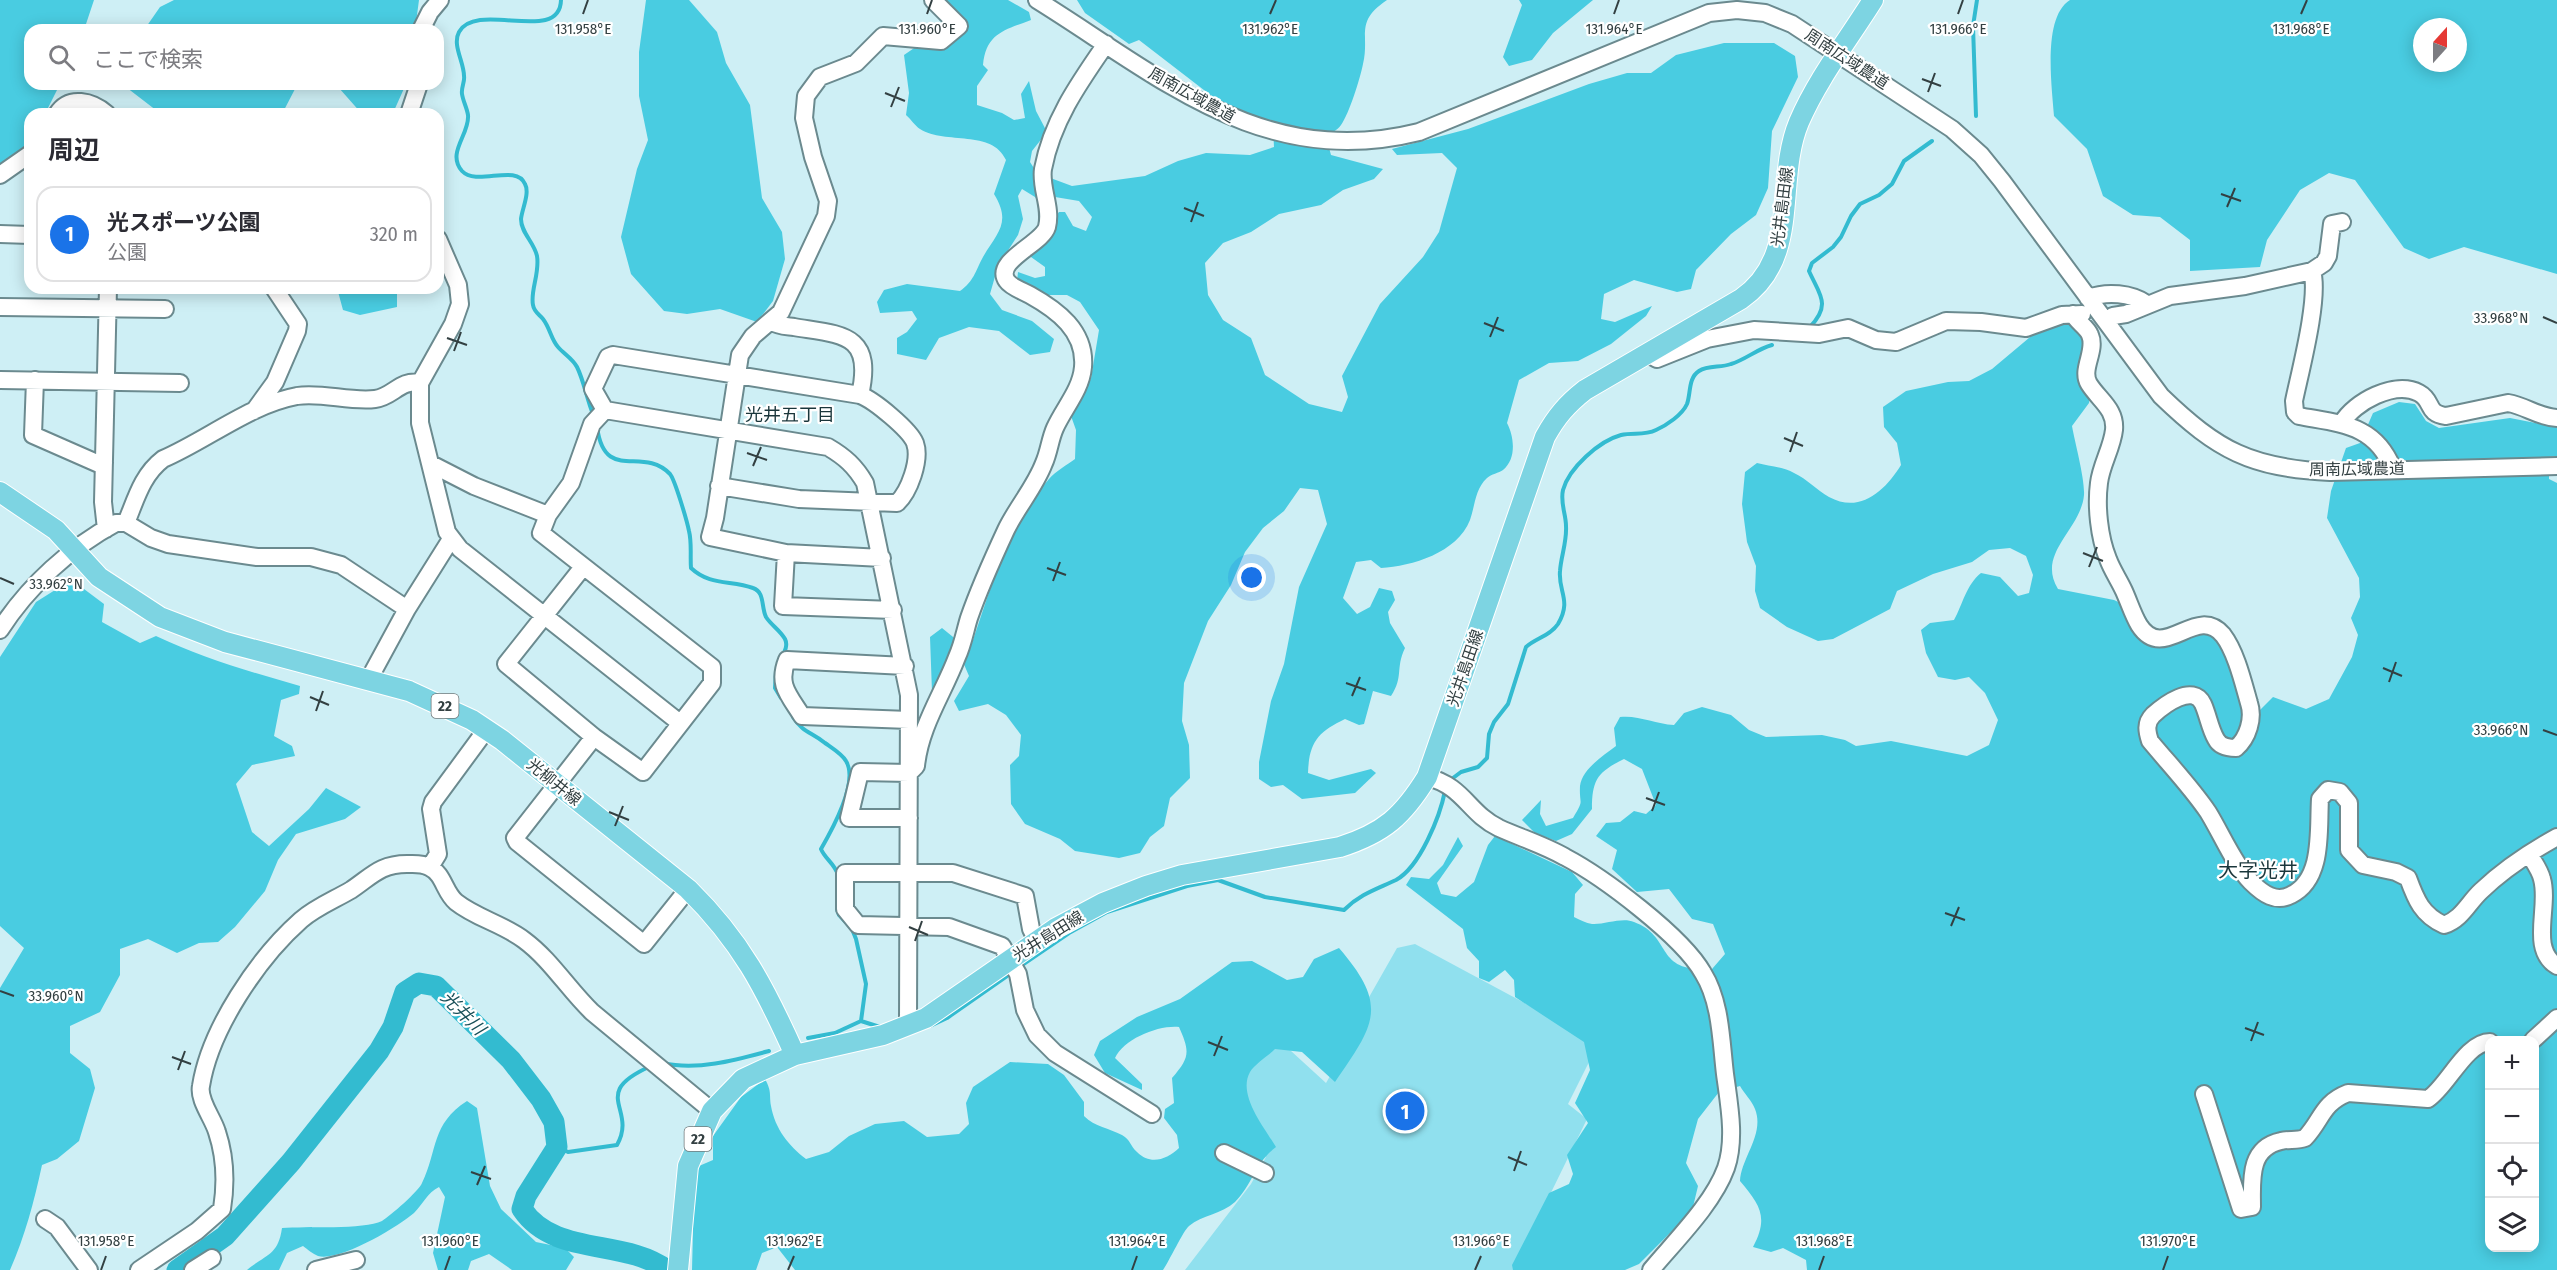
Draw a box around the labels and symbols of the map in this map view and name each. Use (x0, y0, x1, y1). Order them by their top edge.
north arrow (2413, 18, 2467, 72)
text: 131.958°E (555, 20, 611, 38)
text: 131.960°E (898, 20, 956, 38)
text: 131.962°E (1242, 20, 1298, 38)
text: 131.964°E (1586, 20, 1642, 38)
text: 131.966°E (1929, 20, 1987, 38)
text: 131.968°E (2272, 20, 2330, 38)
street label: 周南広域農道 (1802, 25, 1892, 93)
street label: 周南広域農道 (1145, 63, 1239, 127)
street label: 光井島田線 (1768, 166, 1796, 248)
text: 33.968°N (2474, 309, 2528, 327)
district label: 光井五丁目 (745, 404, 835, 426)
street label: 周南広域農道 (2309, 459, 2405, 479)
your location (1237, 563, 1266, 592)
text: 33.962°N (29, 575, 83, 593)
street label: 光井島田線 (1443, 627, 1487, 709)
road number: 22 (432, 694, 458, 718)
text: 33.966°N (2474, 721, 2528, 739)
street label: 光柳井線 (523, 754, 585, 810)
district label: 大字光井 (2218, 858, 2298, 882)
street label: 光井島田線 (1009, 907, 1087, 965)
water label: 光井川 (436, 986, 491, 1041)
text: 33.960°N (28, 987, 84, 1005)
pin: 1 (1386, 1088, 1424, 1134)
road number: 22 (684, 1127, 712, 1151)
text: 131.958°E (78, 1232, 134, 1250)
text: 131.960°E (421, 1232, 479, 1250)
text: 131.962°E (766, 1232, 822, 1250)
text: 131.964°E (1109, 1232, 1165, 1250)
text: 131.966°E (1452, 1232, 1510, 1250)
text: 131.968°E (1795, 1232, 1853, 1250)
text: 131.970°E (2140, 1232, 2196, 1250)

